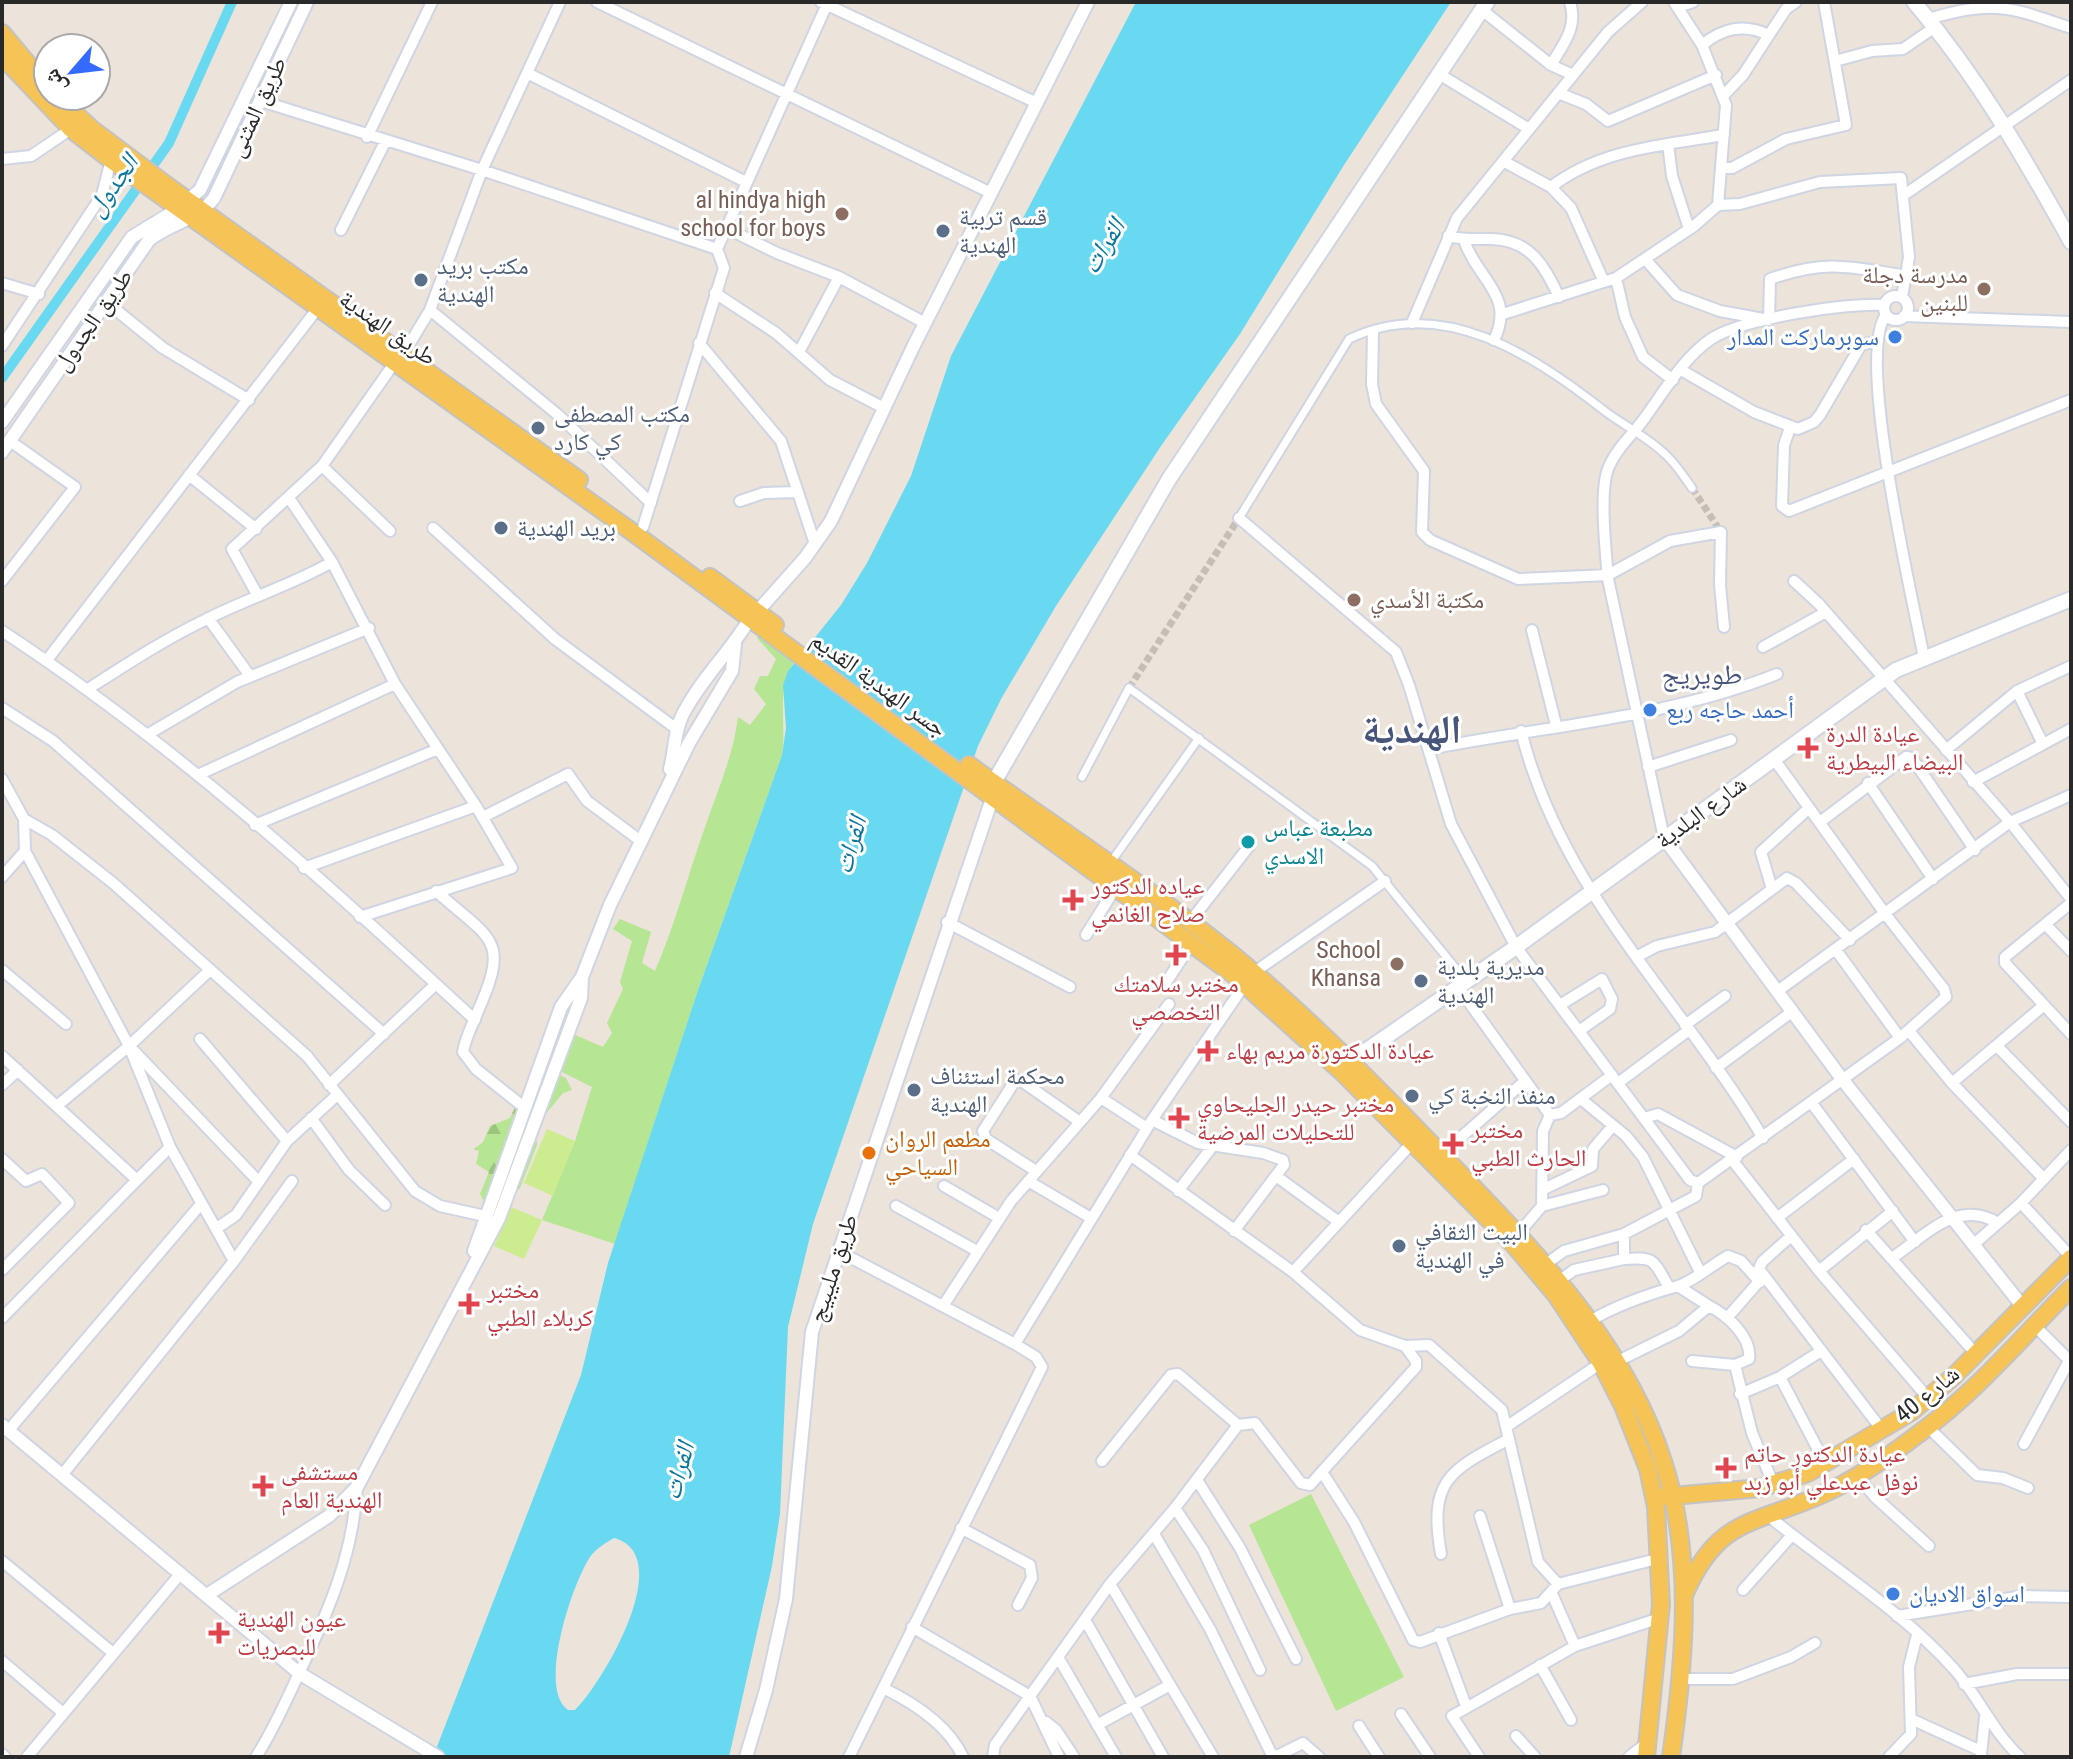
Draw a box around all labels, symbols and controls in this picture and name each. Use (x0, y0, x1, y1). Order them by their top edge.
north arrow (32, 32, 112, 112)
street label: طريق المثنى (222, 52, 292, 162)
text: ش (38, 65, 72, 97)
water label: الجدول (80, 146, 146, 222)
place label: al hindya high school for boys (680, 186, 826, 242)
place label: قسم تربية الهندية (959, 203, 1047, 259)
marker: al hindya high school for boys (833, 205, 851, 223)
water label: الفرات (1075, 211, 1132, 279)
marker: قسم تربية الهندية (934, 222, 952, 240)
place label: مكتب بريد الهندية (437, 252, 529, 308)
place label: مدرسة دجلة للبنين (1862, 261, 1968, 317)
street label: طريق الجدول (48, 263, 138, 377)
marker: مكتب بريد الهندية (412, 271, 430, 289)
marker: مدرسة دجلة للبنين (1975, 280, 1993, 298)
street label: طريق الهندية (334, 284, 442, 372)
place label: سوبرماركت المدار (1726, 323, 1879, 351)
marker: سوبرماركت المدار (1886, 328, 1904, 346)
place label: مكتب المصطفى كي كارد (554, 400, 690, 461)
marker: مكتب المصطفى كي كارد (529, 419, 547, 437)
place label: بريد الهندية (517, 514, 616, 542)
marker: بريد الهندية (492, 519, 510, 537)
place label: مكتبة الأسدي (1370, 586, 1484, 619)
marker: مكتبة الأسدي (1345, 591, 1363, 609)
street label: جسر الهندية القديم (804, 625, 953, 744)
district label: طويريج (1662, 658, 1742, 692)
place label: أحمد حاجه ربع (1666, 696, 1794, 725)
marker: أحمد حاجه ربع (1641, 701, 1659, 719)
district label: الهندية (1362, 706, 1462, 753)
place label: عيادة الدرة البيضاء البيطرية (1826, 720, 1964, 776)
marker: عيادة الدرة البيضاء البيطرية (1797, 737, 1819, 759)
street label: شارع البلدية (1650, 770, 1752, 855)
water label: الفرات (828, 810, 873, 877)
place label: مطبعة عباس الاسدي (1264, 814, 1373, 875)
marker: مطبعة عباس الاسدي (1239, 833, 1257, 851)
place label: عياده الدكتور صلاح الغانمي (1090, 872, 1205, 933)
marker: عياده الدكتور صلاح الغانمي (1062, 889, 1084, 911)
place label: School Khansa (1311, 936, 1381, 992)
marker: مختبر سلامتك التخصصي (1165, 944, 1187, 966)
place label: مديرية بلدية الهندية (1437, 953, 1545, 1009)
marker: School Khansa (1388, 955, 1406, 973)
place label: مختبر سلامتك التخصصي (1113, 970, 1239, 1031)
marker: مديرية بلدية الهندية (1412, 972, 1430, 990)
place label: عيادة الدكتورة مريم بهاء (1226, 1037, 1434, 1067)
marker: عيادة الدكتورة مريم بهاء (1197, 1040, 1219, 1062)
place label: محكمة استئناف الهندية (930, 1062, 1065, 1118)
marker: محكمة استئناف الهندية (905, 1081, 923, 1099)
place label: منفذ النخبة كي (1428, 1082, 1556, 1115)
marker: منفذ النخبة كي (1403, 1087, 1421, 1105)
place label: مختبر حيدر الجليحاوي للتحليلات المرضية (1197, 1090, 1394, 1146)
marker: مختبر حيدر الجليحاوي للتحليلات المرضية (1168, 1107, 1190, 1129)
place label: مختبر الحارث الطبي (1470, 1116, 1587, 1177)
place label: مطعم الروان السياحي (885, 1125, 991, 1186)
marker: مختبر الحارث الطبي (1442, 1133, 1464, 1155)
marker: مطعم الروان السياحي (860, 1144, 878, 1162)
street label: طريق مليبيج (802, 1211, 865, 1326)
place label: البيت الثقافي في الهندية (1415, 1218, 1528, 1279)
marker: البيت الثقافي في الهندية (1390, 1237, 1408, 1255)
place label: مختبر كربلاء الطبي (486, 1276, 593, 1337)
marker: مختبر كربلاء الطبي (458, 1293, 480, 1315)
street label: شارع 40 (1889, 1360, 1966, 1429)
water label: الفرات (656, 1436, 701, 1503)
place label: عيادة الدكتور حاتم نوفل عبدعلي أبو زبد (1744, 1440, 1918, 1501)
marker: عيادة الدكتور حاتم نوفل عبدعلي أبو زبد (1715, 1457, 1737, 1479)
place label: مستشفى الهندية العام (281, 1458, 382, 1516)
marker: مستشفى الهندية العام (252, 1475, 274, 1497)
place label: اسواق الاديان (1909, 1580, 2025, 1608)
marker: اسواق الاديان (1884, 1585, 1902, 1603)
place label: عيون الهندية للبصريات (237, 1605, 346, 1661)
marker: عيون الهندية للبصريات (208, 1622, 230, 1644)

